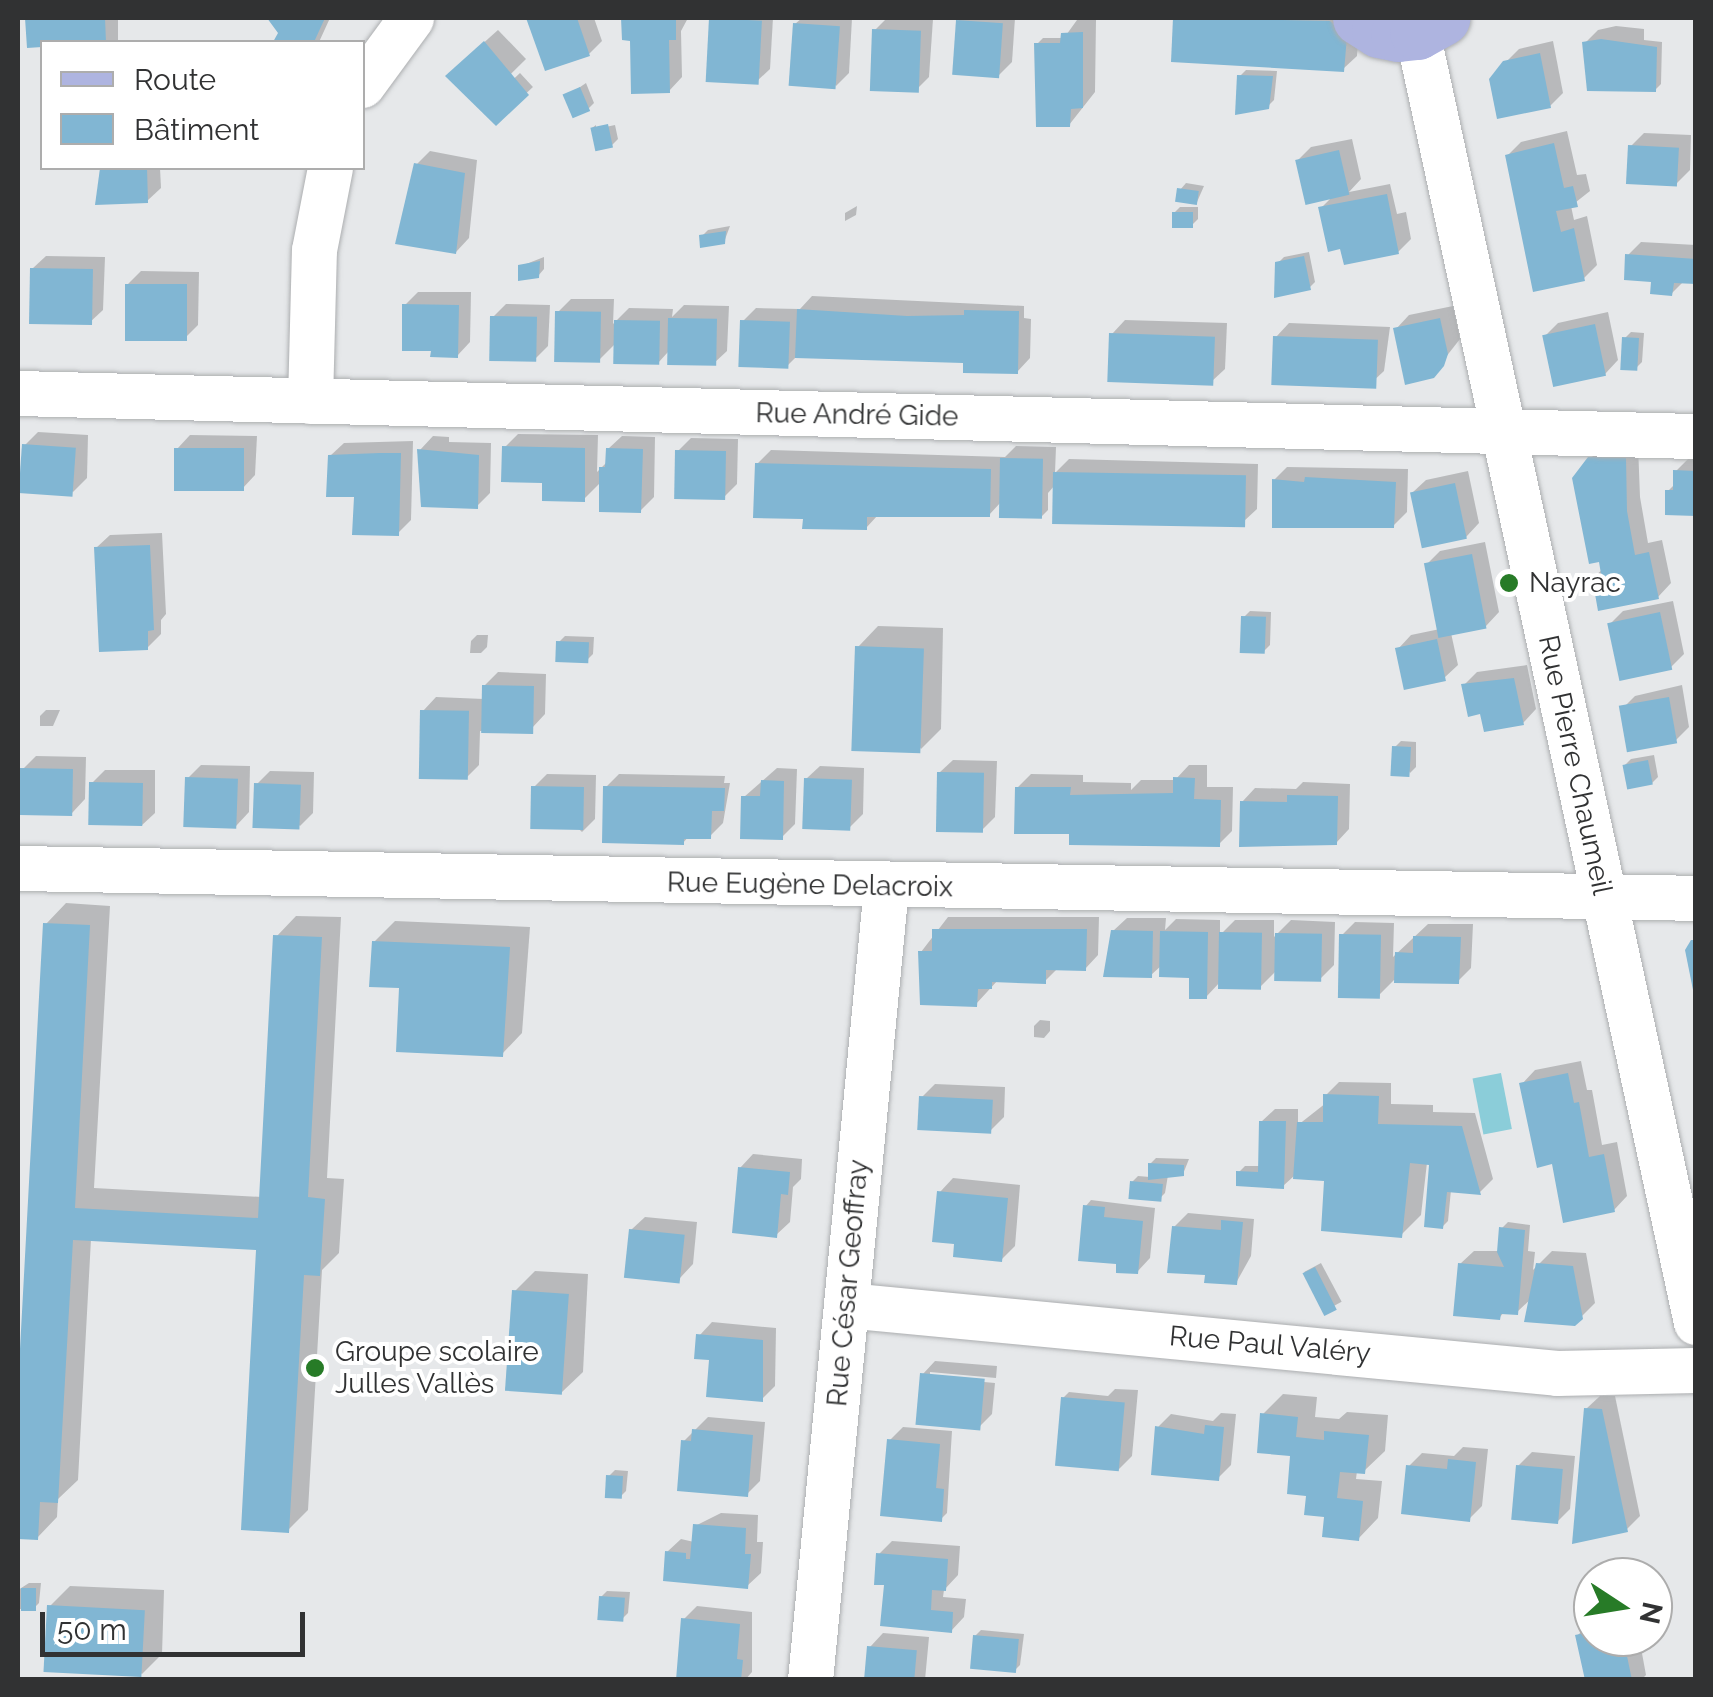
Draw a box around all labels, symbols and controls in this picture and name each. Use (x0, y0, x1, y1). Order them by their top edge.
legend (40, 40, 365, 170)
text: Route (134, 62, 216, 97)
text: Bâtiment (134, 112, 259, 147)
street label: Rue André Gide (755, 396, 959, 434)
place label: Nayrac (1529, 566, 1621, 600)
marker: Nayrac (1498, 572, 1520, 594)
street label: Rue Pierre Chaumeil (1531, 632, 1619, 898)
street label: Rue Eugène Delacroix (667, 866, 953, 904)
street label: Rue César Geoffray (820, 1158, 876, 1408)
street label: Rue Paul Valéry (1167, 1319, 1373, 1371)
place label: Groupe scolaire Julles Vallès (335, 1335, 539, 1401)
marker: Groupe scolaire Julles Vallès (304, 1357, 326, 1379)
north arrow (1573, 1557, 1673, 1657)
scale bar (45, 1592, 310, 1654)
text: N (1633, 1599, 1669, 1627)
text: 50 m (57, 1612, 127, 1647)

